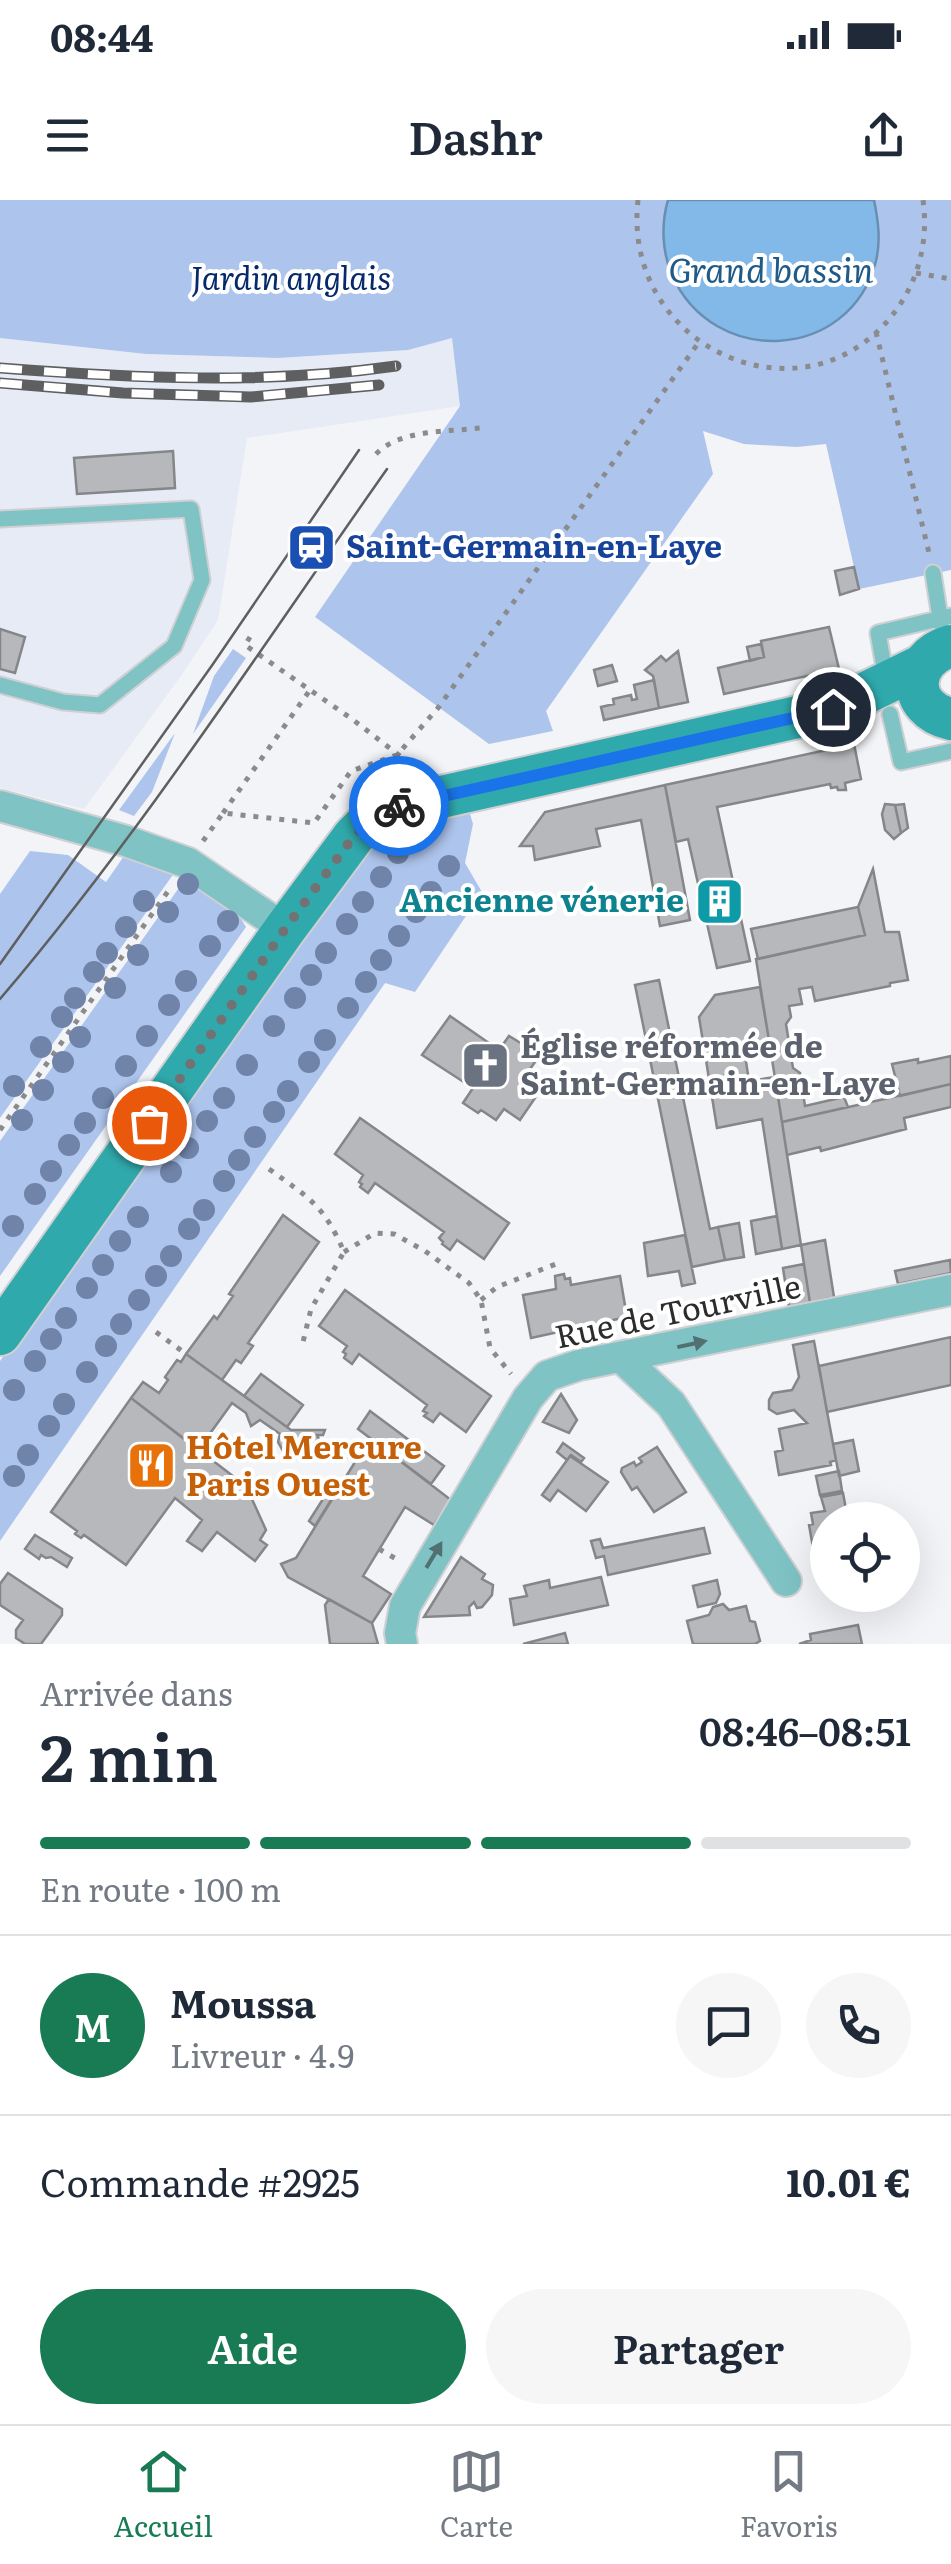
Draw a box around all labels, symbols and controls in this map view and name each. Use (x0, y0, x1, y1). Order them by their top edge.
text: 08:44 (50, 7, 153, 64)
text: Dashr (408, 102, 543, 169)
icon: menu (40, 108, 95, 163)
icon: share (856, 108, 911, 163)
water label: Grand bassin (668, 242, 874, 294)
park label: Jardin anglais (191, 252, 391, 300)
place label: Saint-Germain-en-Laye (346, 520, 722, 568)
station icon: Saint-Germain-en-Laye (285, 521, 337, 573)
pin (791, 667, 876, 752)
icon: home (806, 682, 861, 737)
courier (349, 756, 449, 856)
icon: bike (372, 779, 427, 834)
place label: Ancienne vénerie (399, 874, 684, 922)
building icon: Ancienne vénerie (693, 875, 745, 927)
place label: Église réformée de Saint-Germain-en-Laye (520, 1020, 896, 1105)
church icon: Église réformée de Saint-Germain-en-Laye (459, 1039, 511, 1091)
pin (107, 1081, 192, 1166)
icon: bag (122, 1096, 177, 1151)
street label: Rue de Tourville (550, 1260, 805, 1359)
one-way arrow (676, 1335, 707, 1351)
place label: Hôtel Mercure Paris Ouest (186, 1421, 422, 1506)
restaurant icon: Hôtel Mercure Paris Ouest (125, 1440, 177, 1492)
map controls (810, 1502, 920, 1612)
button: locate (810, 1502, 920, 1612)
one-way arrow (425, 1541, 443, 1569)
text: Arrivée dans (40, 1668, 232, 1716)
text: 08:46–08:51 (699, 1701, 911, 1758)
text: 2 min (40, 1705, 218, 1802)
text: En route · 100 m (40, 1864, 281, 1912)
text: Moussa (170, 1973, 316, 2030)
button: chat (676, 1973, 781, 2078)
button: phone (806, 1973, 911, 2078)
text: M (74, 1997, 111, 2054)
text: Livreur · 4.9 (170, 2030, 354, 2078)
text: Commande #2925 (40, 2152, 360, 2209)
text: 10.01 € (786, 2152, 911, 2209)
button: Aide (40, 2289, 466, 2404)
button: Partager (486, 2289, 911, 2404)
tab: Accueil (114, 2444, 213, 2546)
tab: Carte (440, 2444, 513, 2546)
tab: Favoris (740, 2444, 837, 2546)

